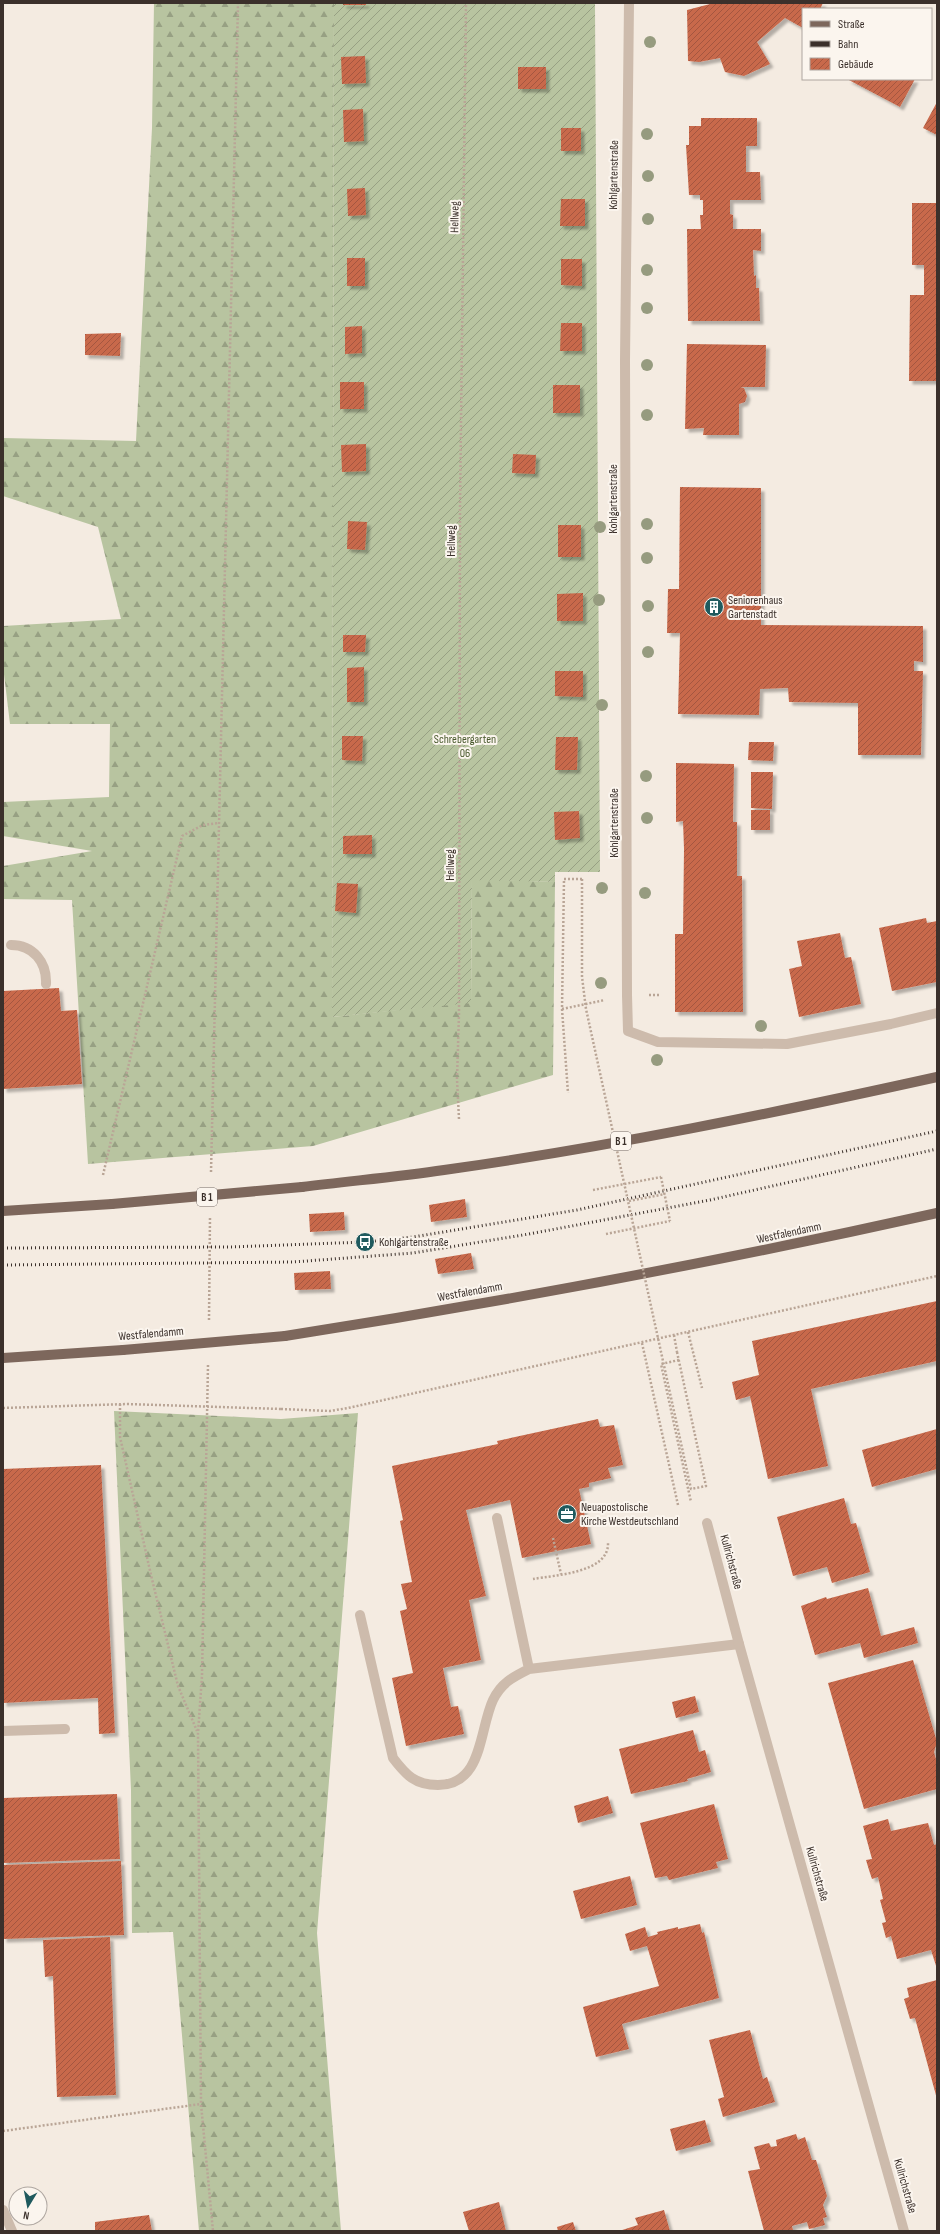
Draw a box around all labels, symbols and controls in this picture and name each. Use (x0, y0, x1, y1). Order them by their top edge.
legend (802, 8, 932, 80)
text: Straße (838, 17, 865, 32)
text: Bahn (838, 37, 858, 52)
text: Gebäude (838, 57, 873, 72)
street label: Kohlgartenstraße (606, 140, 622, 210)
street label: Hellweg (447, 201, 463, 233)
street label: Kohlgartenstraße (606, 464, 621, 534)
street label: Hellweg (444, 525, 459, 557)
place label: Seniorenhaus Gartenstadt (728, 593, 783, 622)
building icon: Seniorenhaus Gartenstadt (703, 596, 725, 618)
park label: Schrebergarten 06 (434, 732, 496, 761)
street label: Kohlgartenstraße (607, 788, 622, 858)
street label: Hellweg (443, 849, 458, 881)
road number: B 1 (611, 1132, 631, 1150)
road number: B 1 (197, 1188, 217, 1206)
street label: Westfalendamm (755, 1219, 823, 1247)
bus stop icon: Kohlgartenstraße (354, 1231, 376, 1253)
place label: Kohlgartenstraße (379, 1235, 449, 1250)
street label: Westfalendamm (436, 1279, 504, 1305)
street label: Westfalendamm (118, 1324, 185, 1344)
place label: Neuapostolische Kirche Westdeutschland (581, 1500, 679, 1529)
office icon: Neuapostolische Kirche Westdeutschland (556, 1503, 578, 1525)
street label: Kullrichstraße (716, 1533, 746, 1591)
street label: Kullrichstraße (802, 1845, 832, 1903)
street label: Kullrichstraße (890, 2157, 920, 2215)
north arrow (8, 2186, 48, 2226)
text: N (22, 2208, 30, 2222)

